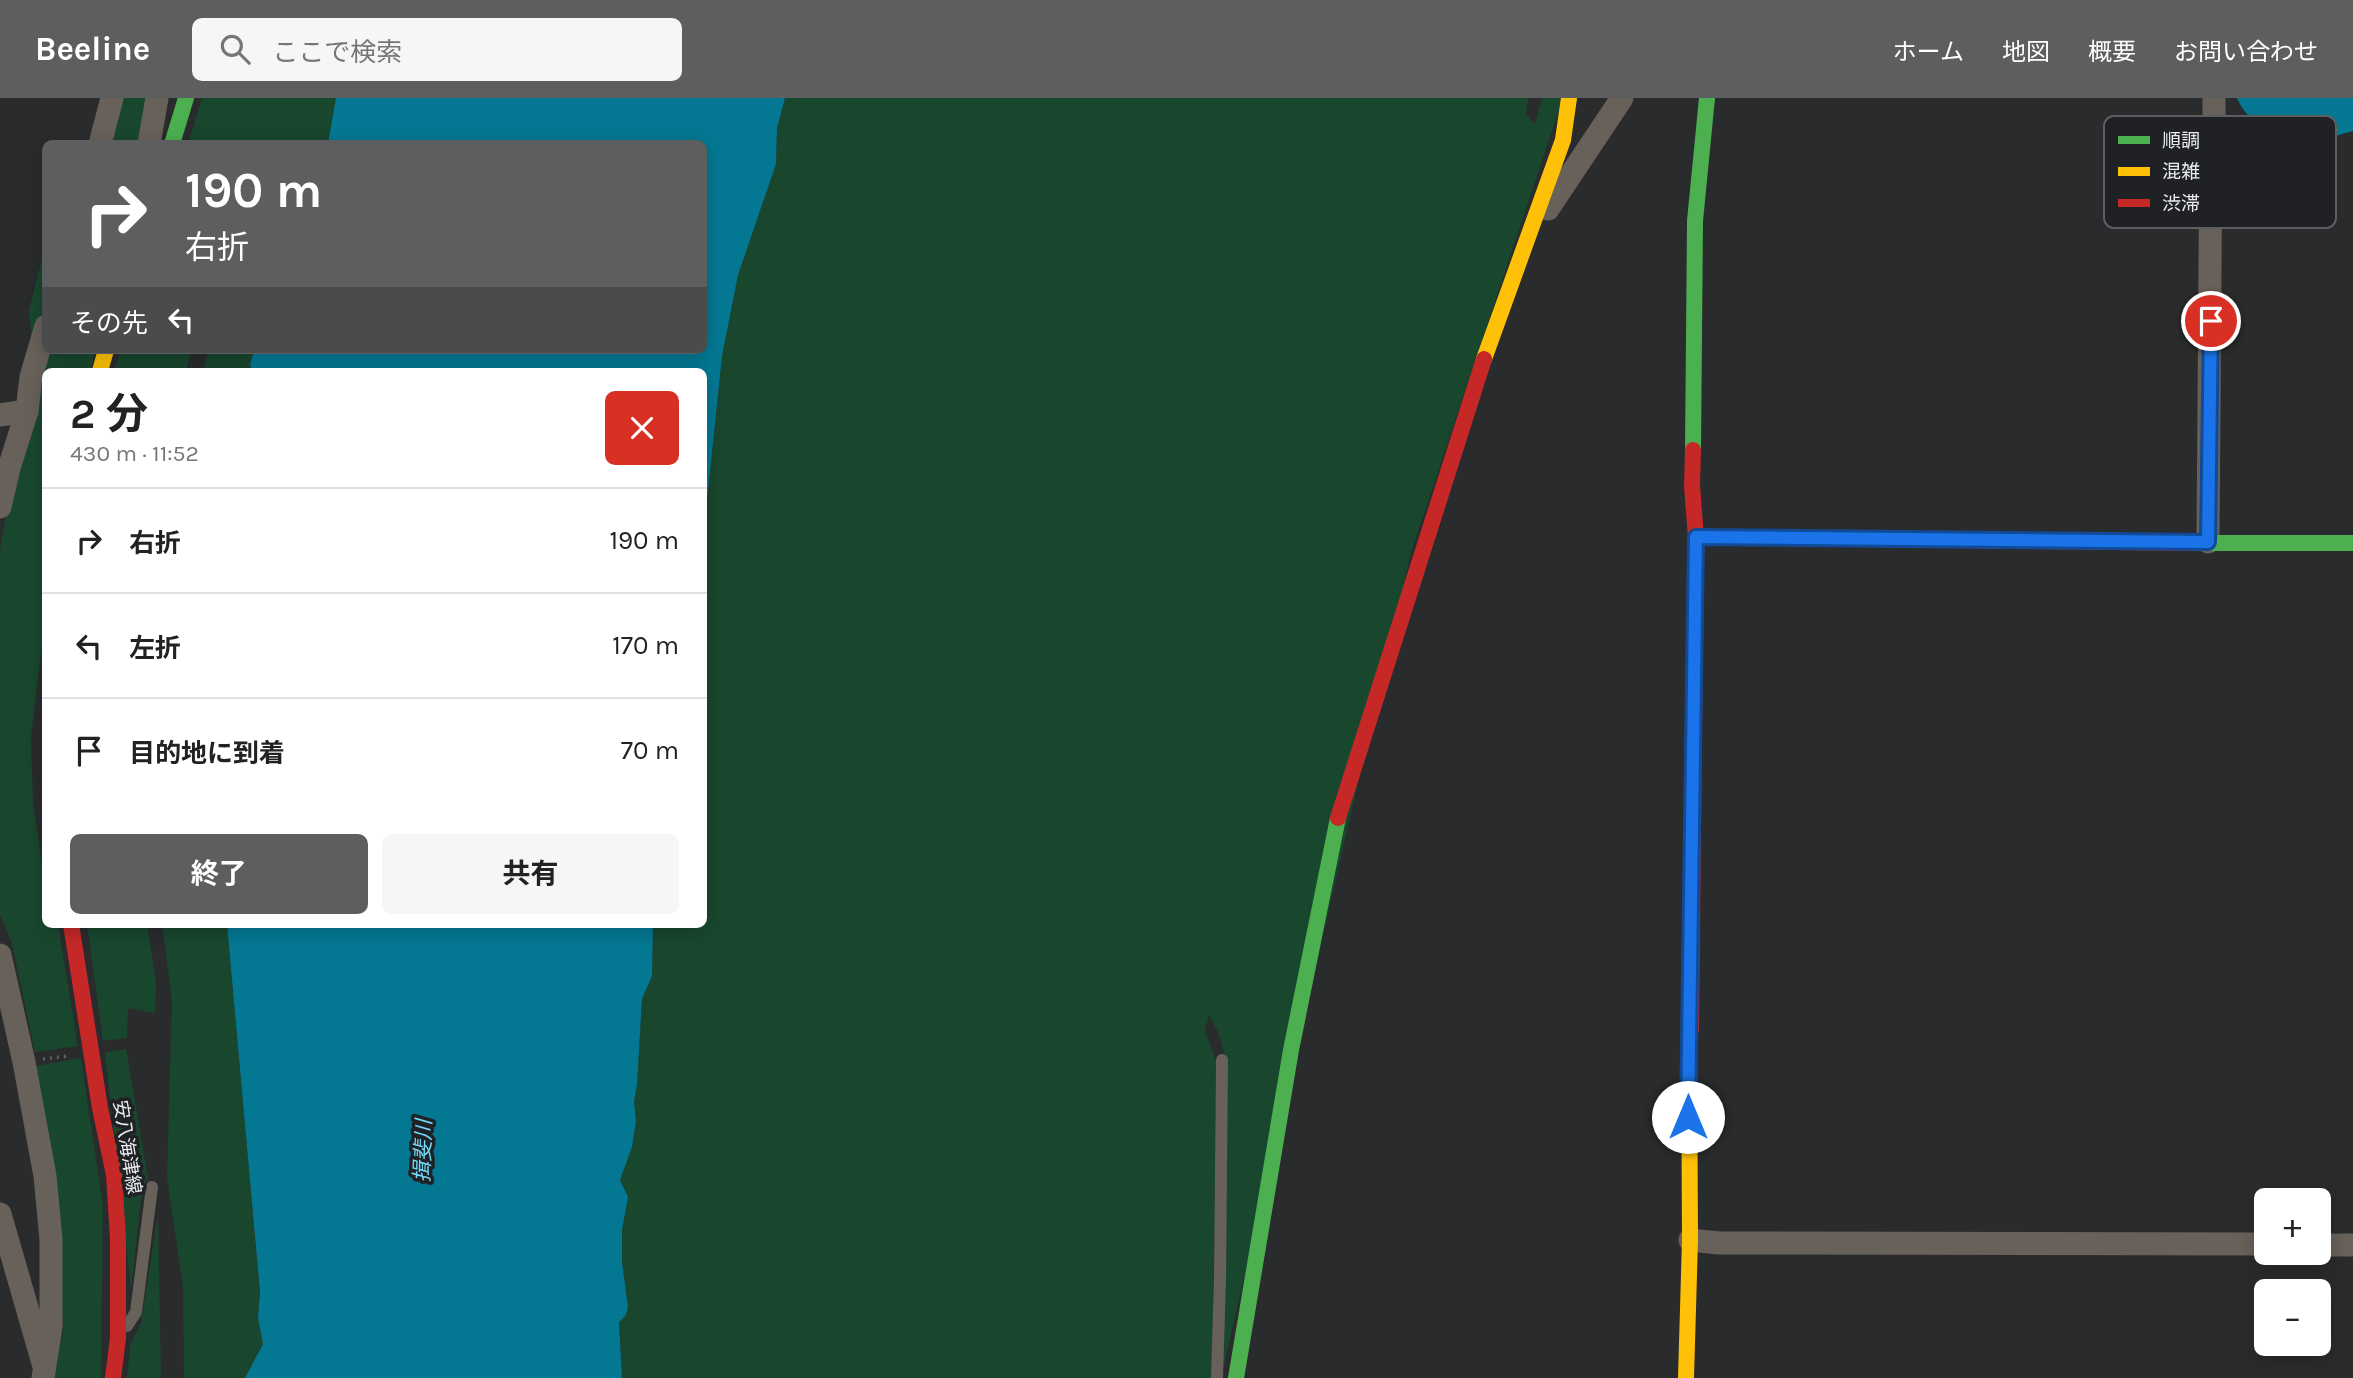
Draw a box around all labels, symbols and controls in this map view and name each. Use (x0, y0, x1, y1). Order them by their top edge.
search box (192, 18, 682, 81)
text: Beeline (35, 30, 150, 68)
icon: search (216, 30, 254, 68)
text: ここで検索 (272, 37, 402, 68)
text: ホーム (1893, 38, 1964, 66)
text: 地図 (2002, 38, 2050, 66)
text: 概要 (2088, 38, 2136, 66)
text: お問い合わせ (2174, 38, 2318, 66)
legend (2104, 116, 2336, 228)
text: 順調 (2162, 130, 2200, 152)
text: 混雑 (2162, 161, 2200, 183)
text: 190 m (185, 162, 322, 219)
icon: right (70, 168, 161, 259)
text: 渋滞 (2162, 193, 2200, 215)
text: 右折 (185, 229, 249, 266)
pin (2181, 291, 2241, 351)
icon: left (162, 301, 200, 339)
icon: arrive (2192, 302, 2230, 340)
text: その先 (70, 308, 148, 339)
text: 2 分 (70, 389, 148, 439)
button: close (605, 391, 679, 465)
text: 430 m · 11:52 (70, 440, 199, 467)
icon: right (70, 522, 108, 560)
text: 190 m (609, 525, 679, 556)
text: 右折 (129, 528, 181, 559)
icon: left (70, 627, 108, 665)
text: 170 m (612, 630, 679, 661)
text: 左折 (129, 633, 181, 664)
icon: arrive (70, 732, 108, 770)
text: 70 m (621, 735, 679, 766)
text: 目的地に到着 (129, 738, 285, 769)
button: 終了 (70, 834, 368, 914)
button: 共有 (382, 834, 679, 914)
position arrow (1651, 1080, 1725, 1154)
street label: 安八海津線 (109, 1099, 145, 1196)
water label: 揖斐川 (410, 1117, 436, 1183)
map controls (2254, 1188, 2331, 1356)
button: + (2254, 1188, 2331, 1265)
button: − (2254, 1279, 2331, 1356)

